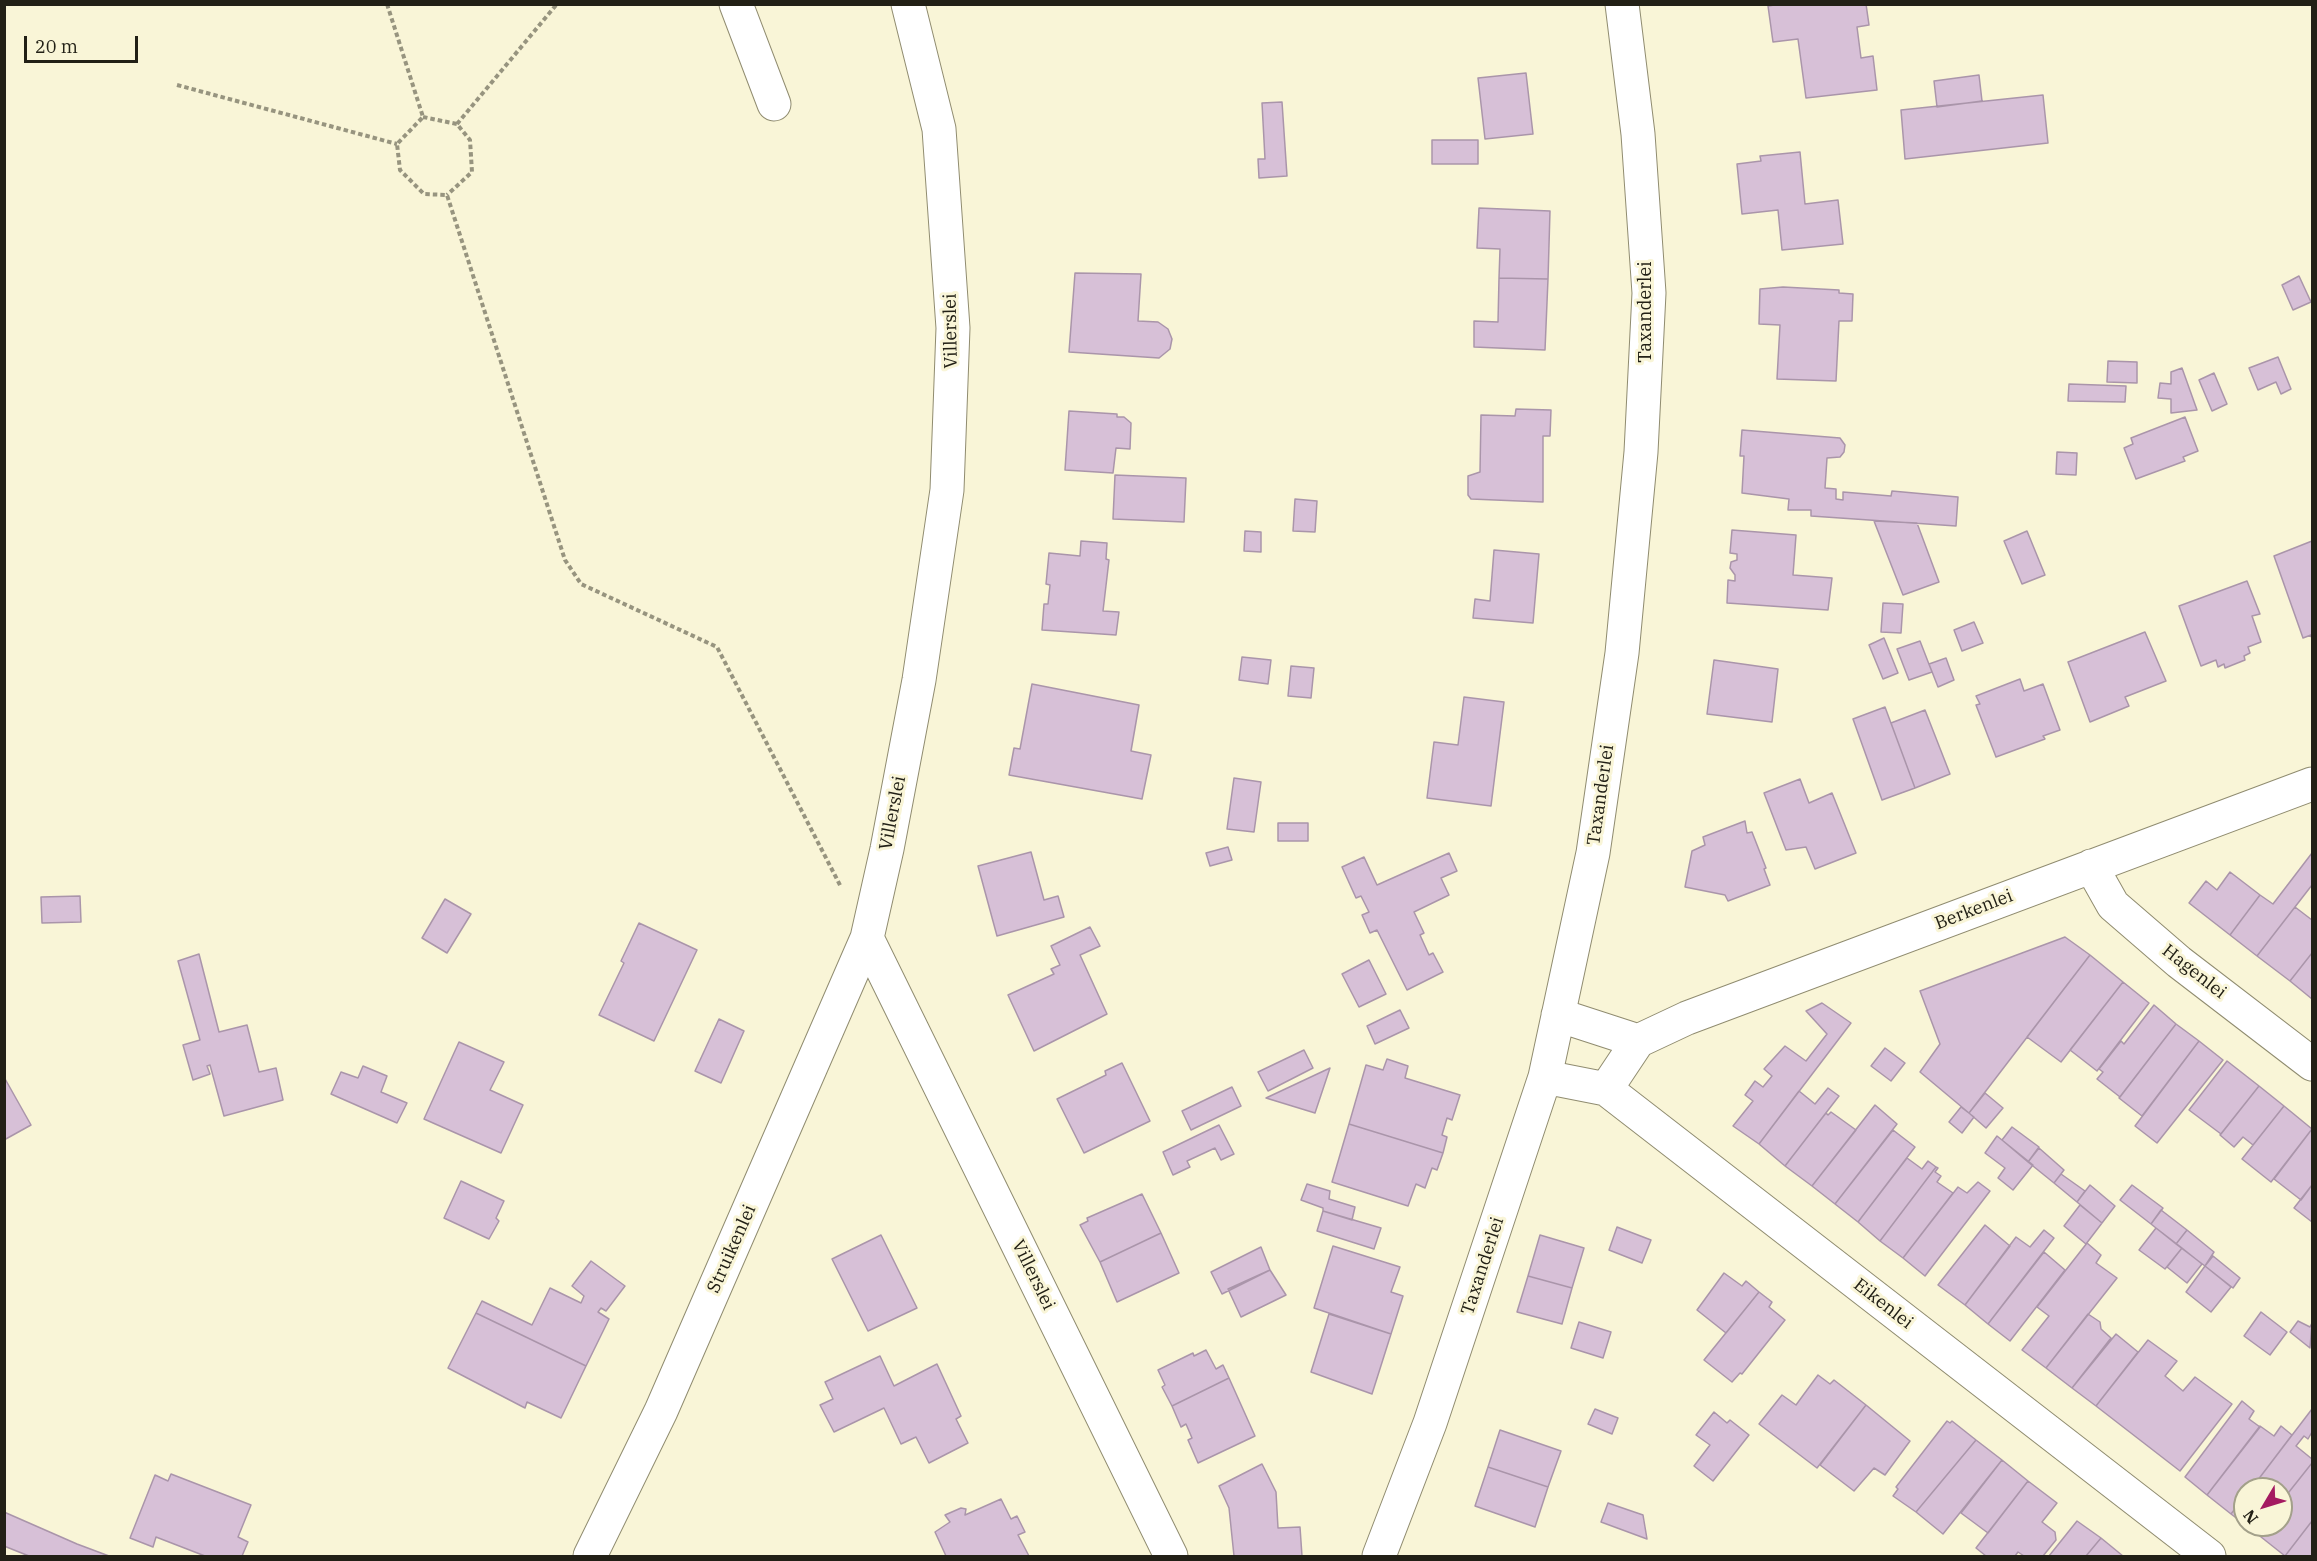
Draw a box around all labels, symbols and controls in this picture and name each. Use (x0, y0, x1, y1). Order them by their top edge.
scale bar (27, 24, 141, 62)
text: 20 m (35, 35, 78, 58)
street label: Taxanderlei (1635, 261, 1657, 363)
street label: Villerslei (940, 293, 962, 369)
street label: Taxanderlei (1583, 743, 1619, 847)
street label: Villerslei (875, 774, 911, 852)
street label: Berkenlei (1932, 885, 2016, 935)
street label: Hagenlei (2158, 940, 2230, 1004)
street label: Struikenlei (703, 1202, 761, 1296)
street label: Taxanderlei (1457, 1214, 1509, 1318)
street label: Villerslei (1007, 1236, 1059, 1314)
street label: Eikenlei (1849, 1274, 1917, 1334)
north arrow (2233, 1477, 2293, 1537)
text: N (2239, 1506, 2262, 1528)

